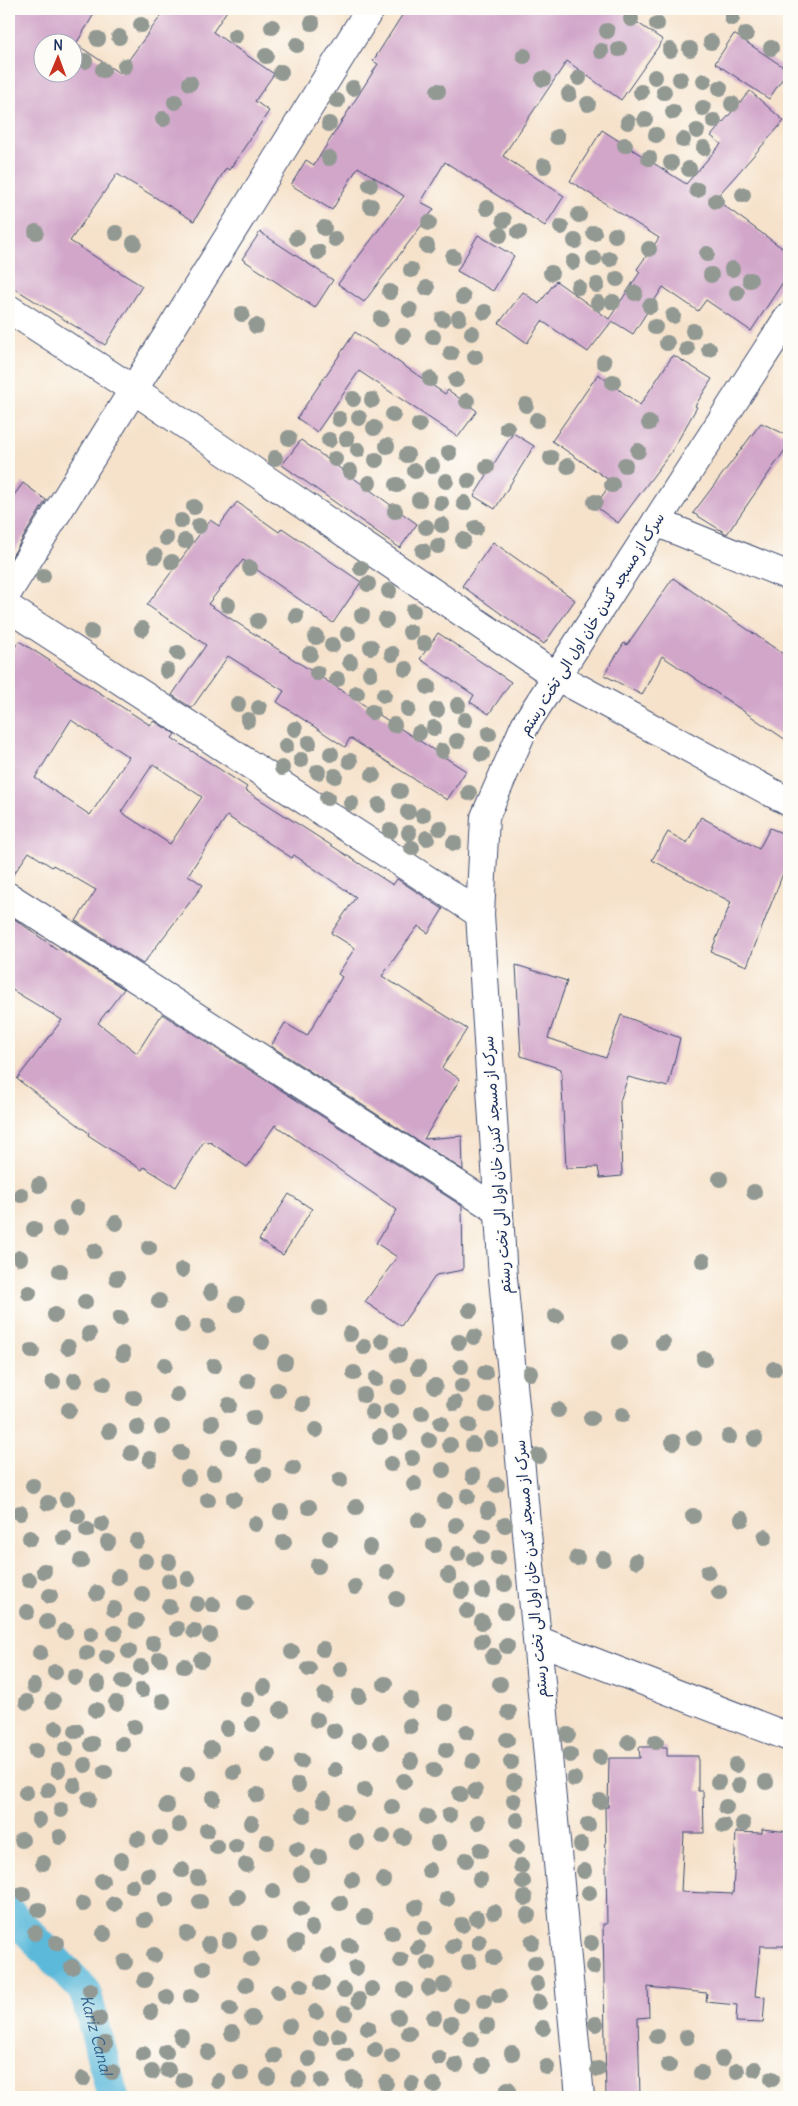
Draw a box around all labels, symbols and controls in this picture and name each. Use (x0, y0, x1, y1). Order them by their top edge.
north arrow (32, 32, 82, 82)
text: N (53, 36, 63, 54)
street label: سرک از مسجد کندن خان اول الی تخت رستم (515, 509, 670, 740)
street label: سرک از مسجد کندن خان اول الی تخت رستم (478, 1035, 517, 1295)
street label: سرک از مسجد کندن خان اول الی تخت رستم (510, 1439, 553, 1699)
water label: Kariz Canal (76, 1993, 117, 2079)

